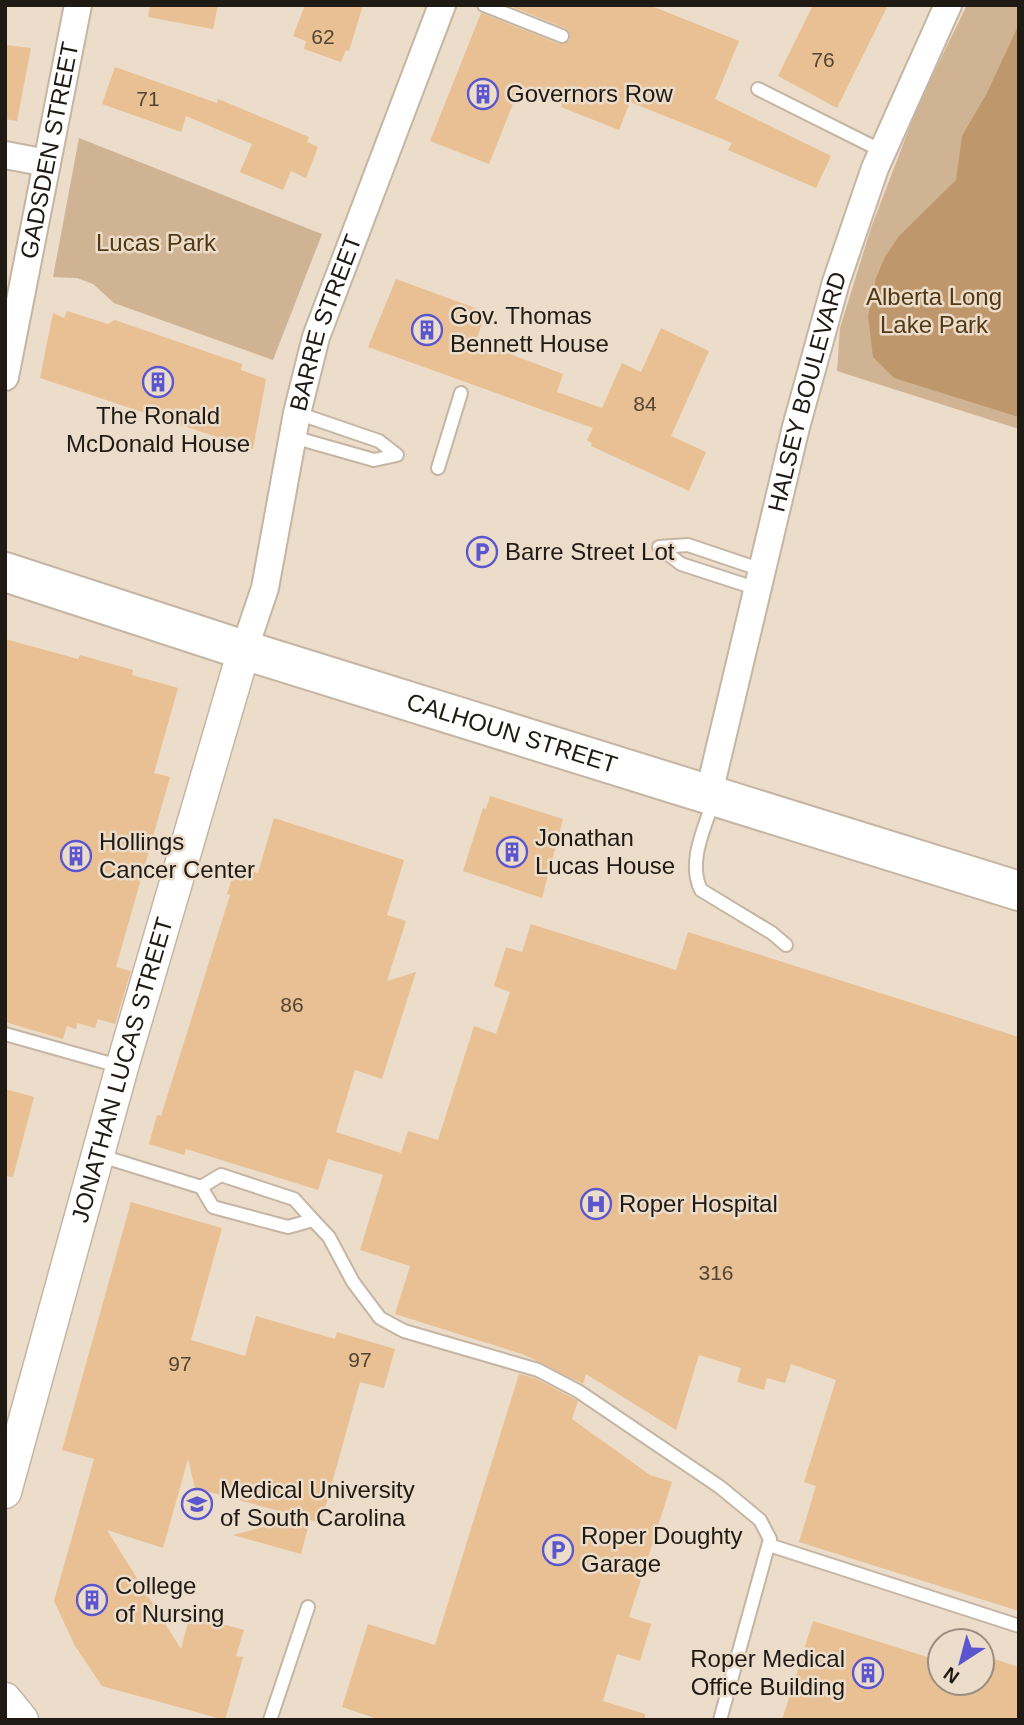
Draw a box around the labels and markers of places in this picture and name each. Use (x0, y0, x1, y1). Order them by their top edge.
building icon: Governors Row (466, 77, 500, 111)
place label: Governors Row (506, 80, 673, 107)
place label: Gov. Thomas Bennett House (450, 302, 609, 357)
building icon: Gov. Thomas Bennett House (410, 313, 444, 347)
building icon: The Ronald McDonald House (141, 365, 175, 399)
place label: The Ronald McDonald House (66, 402, 250, 457)
parking icon: Barre Street Lot (465, 535, 499, 569)
place label: Barre Street Lot (505, 538, 675, 565)
place label: Jonathan Lucas House (535, 824, 675, 879)
place label: Hollings Cancer Center (99, 828, 255, 883)
building icon: Jonathan Lucas House (495, 835, 529, 869)
building icon: Hollings Cancer Center (59, 839, 93, 873)
hospital icon: Roper Hospital (579, 1187, 613, 1221)
place label: Roper Hospital (619, 1190, 778, 1217)
place label: Medical University of South Carolina (220, 1476, 415, 1531)
school or university icon: Medical University of South Carolina (180, 1487, 214, 1521)
place label: Roper Doughty Garage (581, 1522, 742, 1577)
parking icon: Roper Doughty Garage (541, 1533, 575, 1567)
place label: College of Nursing (115, 1572, 224, 1627)
building icon: College of Nursing (75, 1583, 109, 1617)
place label: Roper Medical Office Building (690, 1645, 845, 1700)
building icon: Roper Medical Office Building (851, 1656, 885, 1690)

